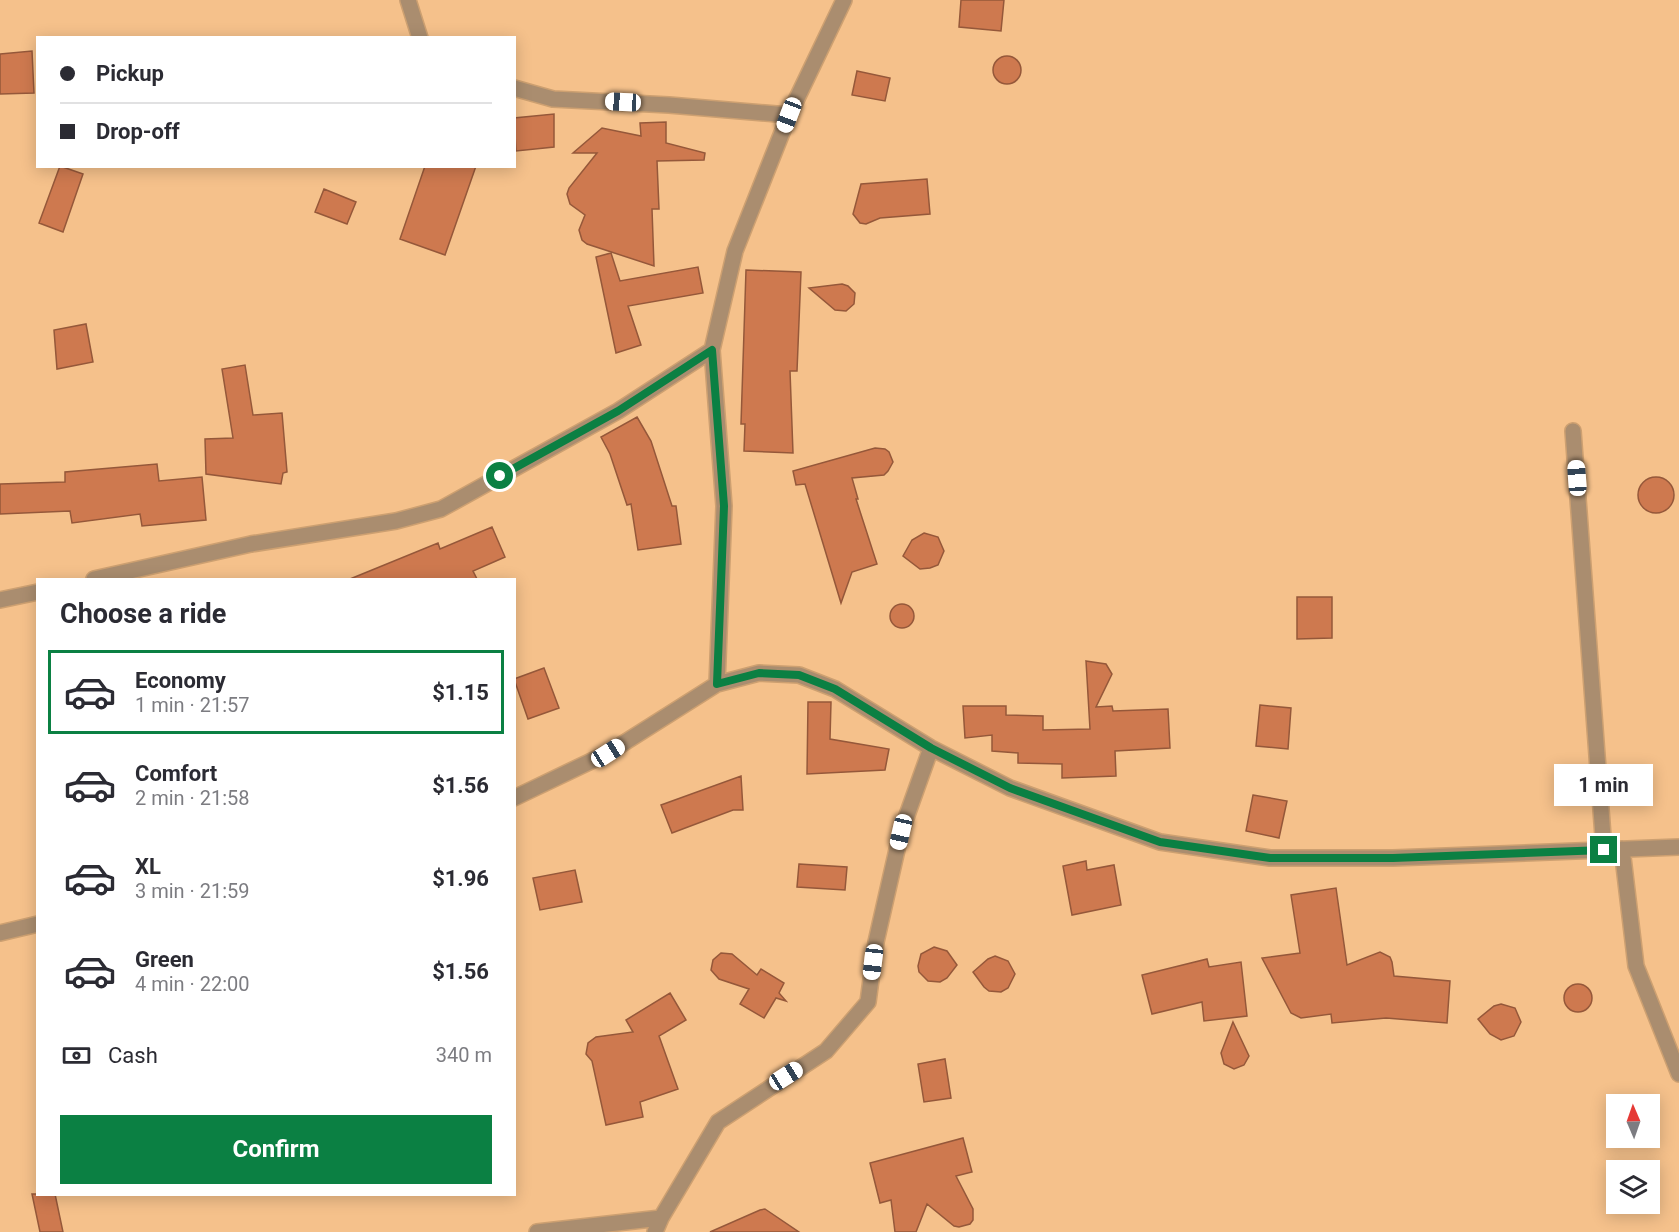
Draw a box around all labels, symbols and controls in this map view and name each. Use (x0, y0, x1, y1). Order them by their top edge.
text: Pickup (96, 61, 164, 86)
car (605, 92, 641, 112)
car (774, 95, 804, 135)
text: Drop-off (96, 119, 180, 144)
car (1567, 459, 1587, 497)
route start (486, 462, 513, 489)
text: Choose a ride (60, 598, 226, 630)
icon: car (63, 665, 117, 719)
text: Economy (135, 668, 226, 693)
text: $1.15 (432, 680, 489, 705)
text: 1 min · 21:57 (135, 693, 250, 717)
car (588, 736, 628, 770)
icon: car (63, 758, 117, 812)
text: Comfort (135, 761, 217, 786)
callout: 1 min (1554, 763, 1654, 805)
text: $1.56 (432, 773, 489, 798)
text: 1 min (1578, 773, 1629, 797)
text: 2 min · 21:58 (135, 786, 250, 810)
car (888, 812, 914, 852)
route end (1590, 836, 1617, 863)
icon: car (63, 851, 117, 905)
text: XL (135, 854, 161, 879)
text: $1.96 (432, 866, 489, 891)
text: 3 min · 21:59 (135, 879, 250, 903)
car (862, 943, 884, 981)
icon: car (63, 944, 117, 998)
text: Green (135, 947, 194, 972)
text: $1.56 (432, 959, 489, 984)
text: 4 min · 22:00 (135, 972, 250, 996)
icon: cash (60, 1039, 93, 1072)
text: Cash (108, 1043, 158, 1068)
text: 340 m (436, 1043, 492, 1067)
car (766, 1059, 806, 1093)
north arrow (1606, 1094, 1660, 1148)
map controls (1606, 1094, 1660, 1214)
button: Confirm (60, 1115, 492, 1184)
button: layers (1606, 1160, 1660, 1214)

